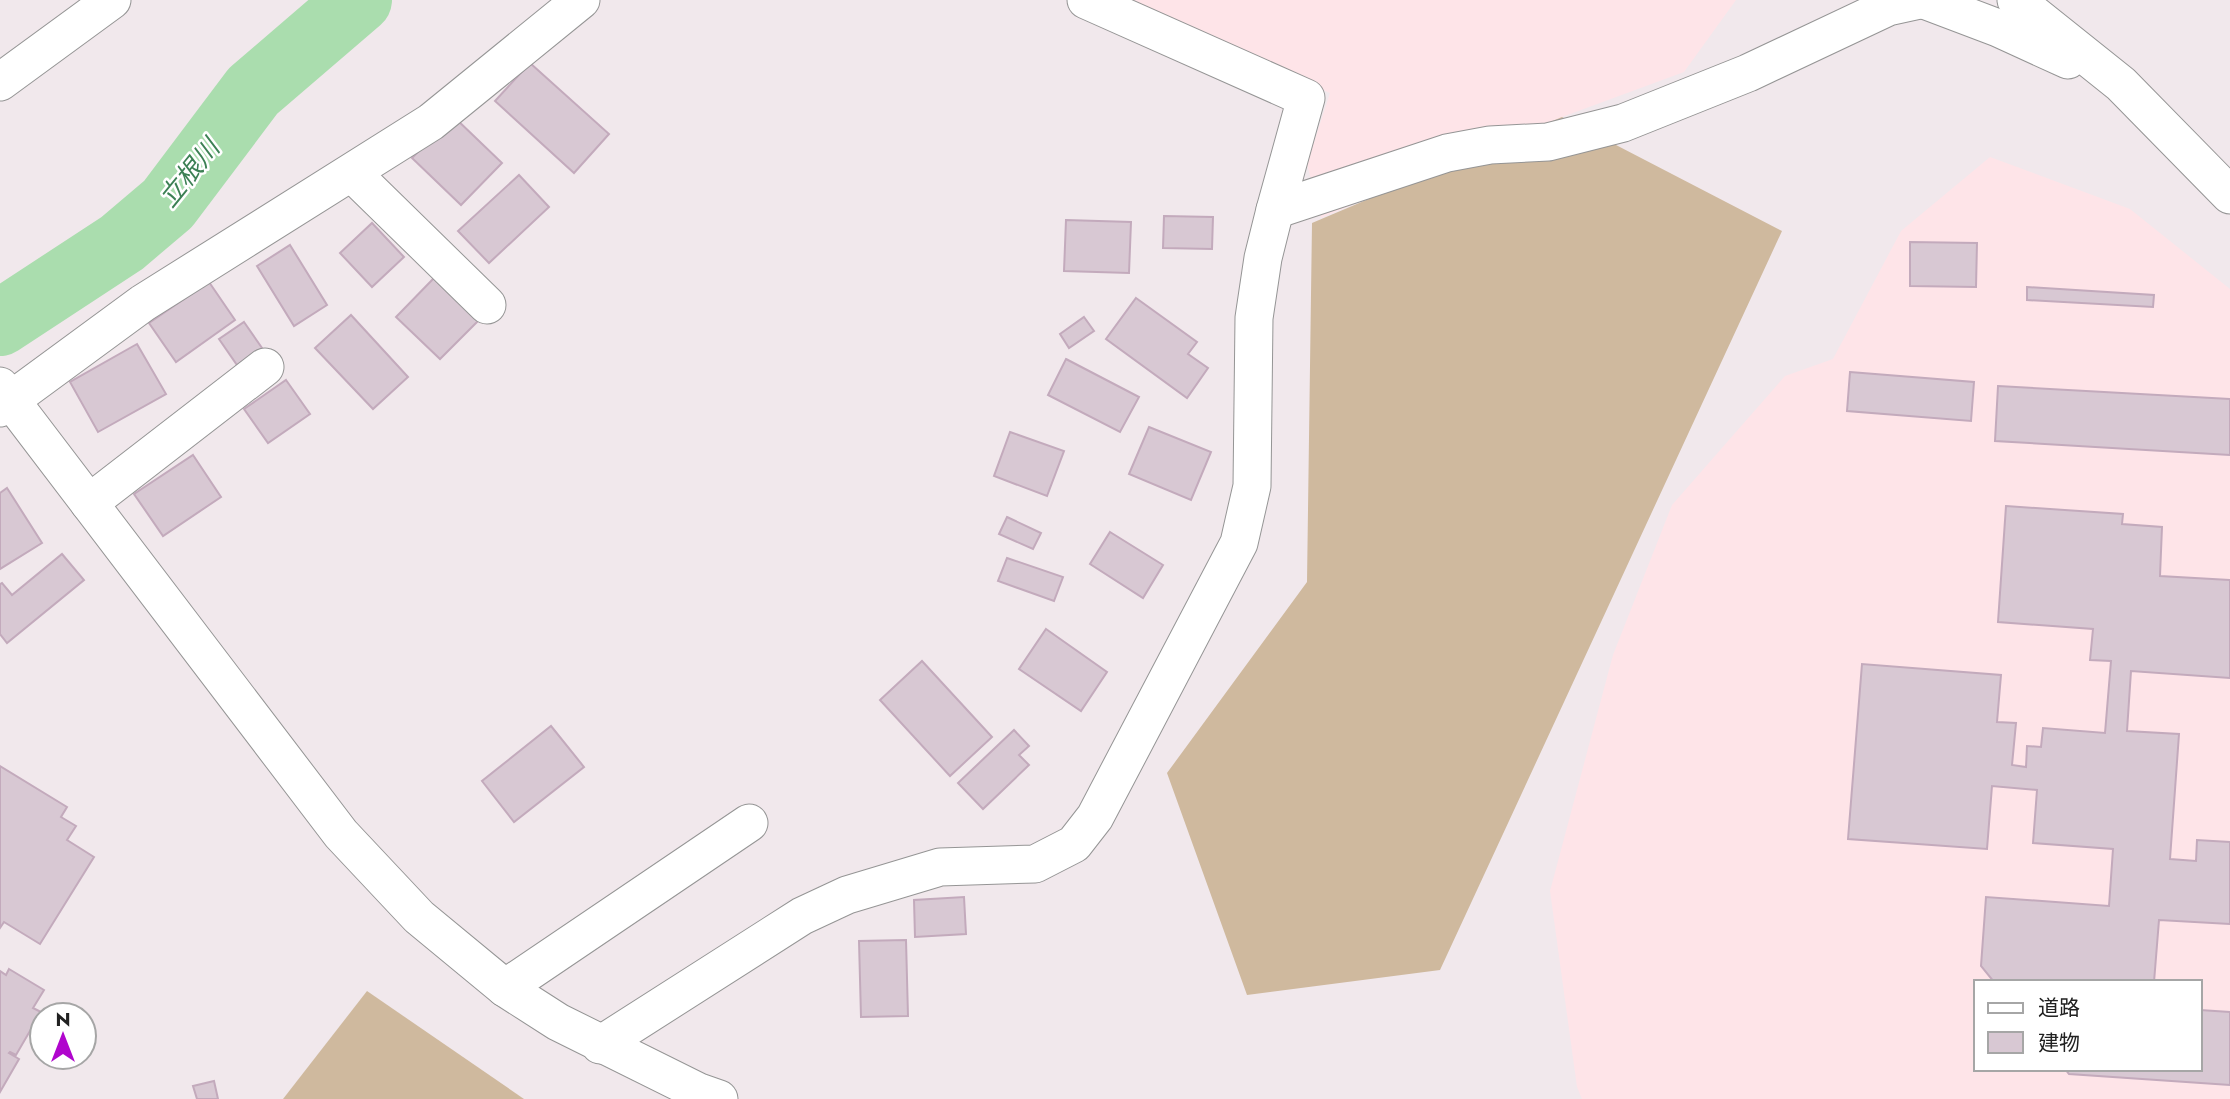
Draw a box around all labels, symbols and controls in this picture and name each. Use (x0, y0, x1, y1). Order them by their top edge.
water label: 立根川 (150, 128, 230, 215)
legend (1974, 980, 2202, 1071)
text: 道路 (2038, 993, 2080, 1023)
north arrow (28, 1001, 98, 1071)
text: N (55, 1006, 71, 1033)
text: 建物 (2038, 1028, 2080, 1058)

